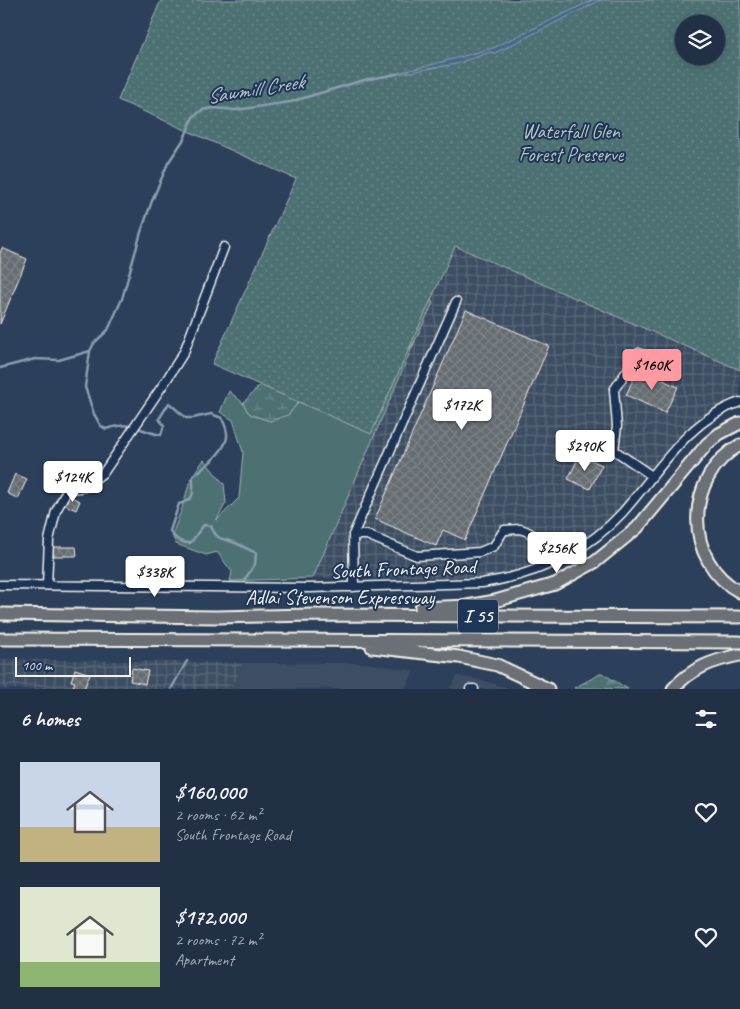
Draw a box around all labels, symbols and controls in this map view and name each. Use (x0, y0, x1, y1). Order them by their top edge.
map controls (675, 15, 725, 65)
button: layers (675, 15, 725, 65)
water label: Sawmill Creek (205, 68, 309, 109)
park label: Waterfall Glen Forest Preserve (519, 119, 625, 167)
pin: $160K (617, 348, 687, 391)
text: $160K (633, 355, 671, 375)
pin: $172K (427, 388, 497, 431)
text: $172K (444, 395, 480, 415)
pin: $290K (550, 430, 620, 472)
text: $290K (567, 436, 603, 456)
pin: $124K (38, 460, 108, 503)
text: $124K (55, 467, 91, 487)
pin: $256K (522, 532, 592, 574)
text: $256K (538, 538, 576, 558)
street label: South Frontage Road (330, 554, 479, 584)
pin: $338K (120, 556, 190, 598)
text: $338K (137, 562, 173, 582)
street label: Adlai Stevenson Expressway (246, 585, 436, 610)
road number: I 55 (458, 600, 498, 632)
scale bar (15, 654, 131, 677)
text: 100 m (22, 657, 52, 674)
icon: filters (692, 705, 720, 733)
text: 6 homes (20, 706, 80, 732)
text: $160,000 (175, 779, 246, 805)
icon: home (60, 782, 120, 842)
icon: heart (692, 798, 720, 826)
text: 2 rooms · 62 m² (175, 805, 261, 825)
text: South Frontage Road (175, 825, 291, 845)
text: $172,000 (175, 904, 245, 930)
icon: home (60, 907, 120, 967)
icon: heart (692, 923, 720, 951)
text: 2 rooms · 72 m² (175, 930, 261, 950)
text: Apartment (175, 950, 234, 970)

